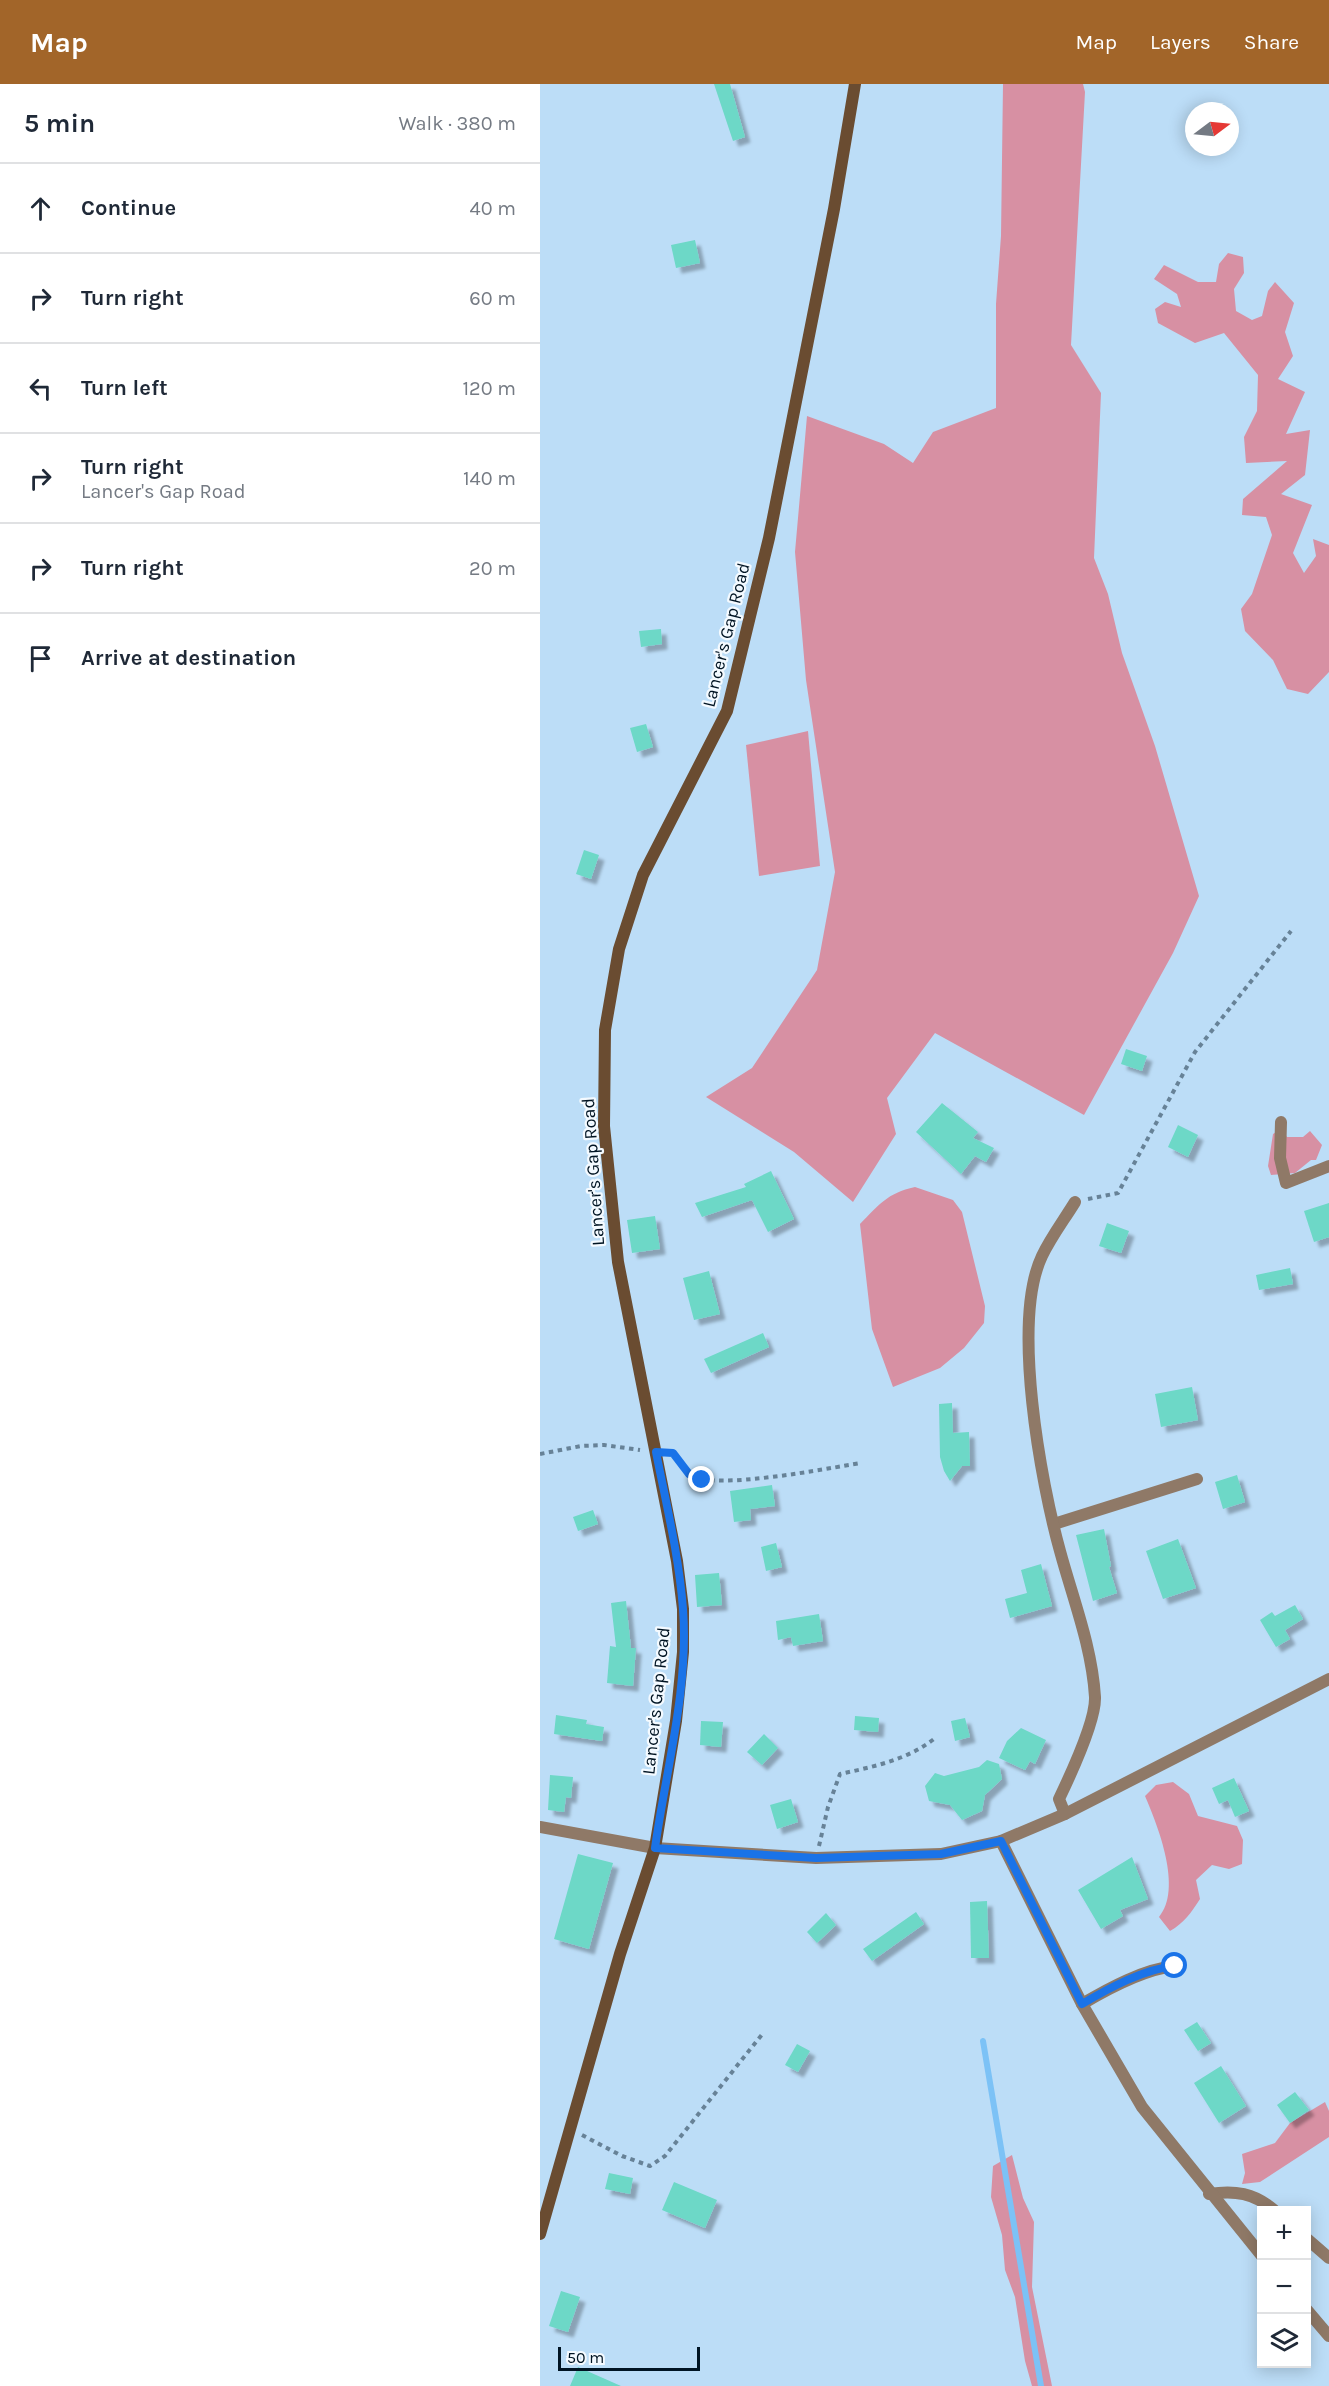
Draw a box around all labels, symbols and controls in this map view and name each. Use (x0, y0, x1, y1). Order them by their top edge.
text: Map (30, 26, 88, 59)
text: Map (1075, 30, 1117, 54)
text: Layers (1150, 30, 1211, 54)
text: Share (1244, 30, 1299, 54)
north arrow (1185, 102, 1239, 156)
text: 5 min (24, 108, 95, 139)
text: Walk · 380 m (398, 112, 516, 135)
icon: ahead (24, 192, 57, 225)
text: Continue (81, 195, 176, 221)
text: 40 m (470, 197, 516, 220)
icon: right (24, 282, 57, 315)
text: Turn right (81, 285, 184, 311)
text: 60 m (469, 287, 516, 310)
icon: left (24, 372, 57, 405)
text: Turn left (81, 375, 168, 401)
text: 120 m (462, 377, 516, 400)
text: Turn right (81, 454, 184, 480)
icon: right (24, 462, 57, 495)
text: 140 m (463, 467, 516, 490)
text: Lancer's Gap Road (81, 480, 246, 503)
icon: right (24, 552, 57, 585)
text: Turn right (81, 555, 184, 581)
text: 20 m (469, 557, 516, 580)
street label: Lancer's Gap Road (697, 560, 755, 710)
icon: arrive (24, 642, 57, 675)
text: Arrive at destination (81, 645, 296, 671)
street label: Lancer's Gap Road (577, 1097, 609, 1247)
route end (688, 1466, 714, 1492)
street label: Lancer's Gap Road (637, 1626, 675, 1776)
route start (1161, 1952, 1187, 1978)
map controls (1257, 2206, 1311, 2368)
button: + (1257, 2206, 1311, 2260)
button: − (1257, 2260, 1311, 2314)
button: layers (1257, 2314, 1311, 2368)
scale bar (558, 2344, 700, 2372)
text: 50 m (567, 2348, 604, 2367)

